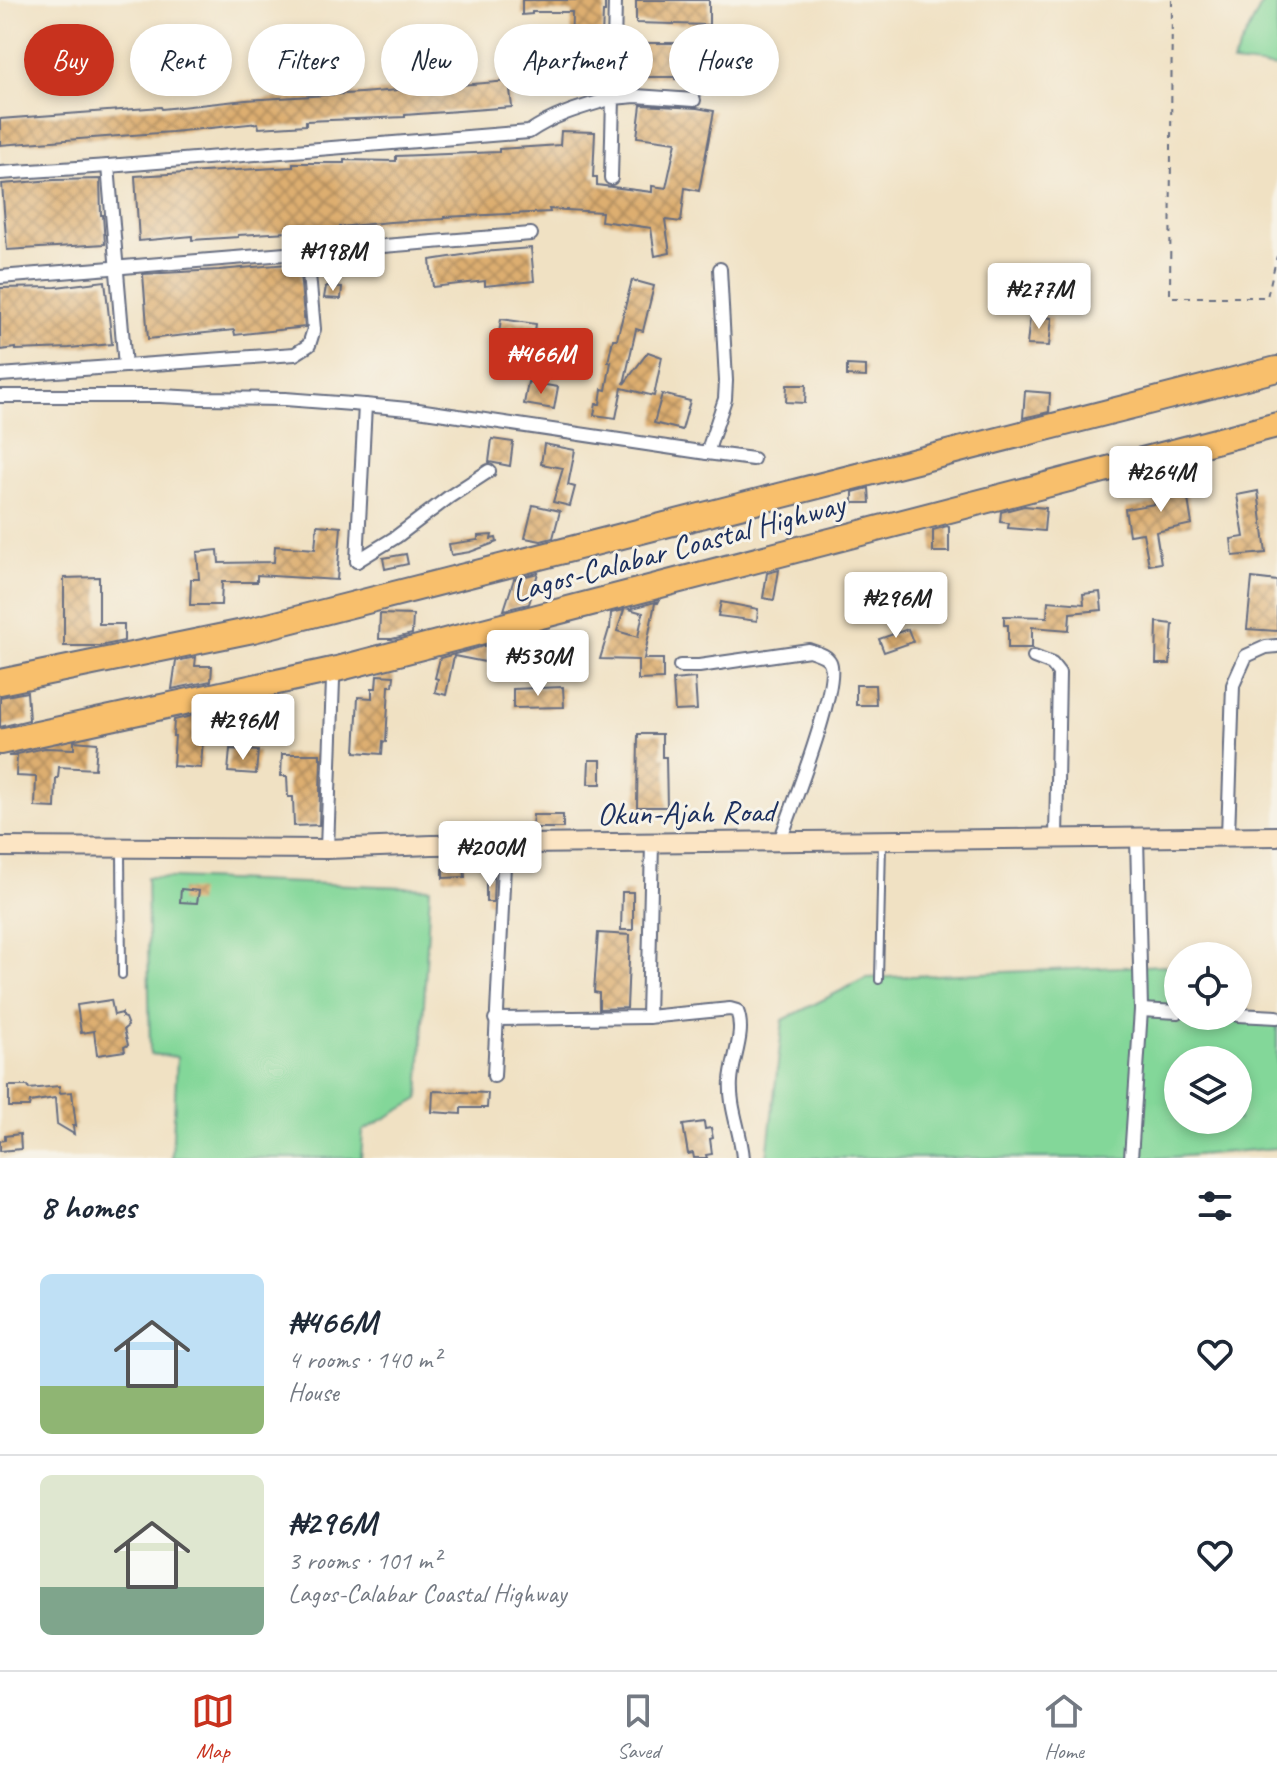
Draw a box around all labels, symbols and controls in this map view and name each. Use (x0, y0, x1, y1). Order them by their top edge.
chip: Buy (24, 24, 114, 96)
chip: Rent (130, 24, 232, 96)
chip: Filters (248, 24, 365, 96)
chip: New (381, 24, 478, 96)
chip: Apartment (494, 24, 653, 96)
chip: House (669, 24, 779, 96)
pin: ₦198M (277, 225, 389, 293)
text: ₦198M (300, 234, 366, 267)
pin: ₦277M (983, 263, 1095, 331)
text: ₦277M (1006, 272, 1072, 305)
pin: ₦466M (485, 328, 597, 396)
text: ₦466M (507, 337, 575, 370)
pin: ₦264M (1105, 446, 1217, 514)
text: ₦264M (1127, 455, 1195, 488)
street label: Lagos-Calabar Coastal Highway (507, 483, 852, 612)
pin: ₦296M (840, 572, 952, 640)
text: ₦296M (862, 581, 930, 614)
pin: ₦530M (482, 630, 594, 698)
text: ₦530M (505, 639, 571, 672)
pin: ₦296M (187, 694, 299, 762)
text: ₦296M (209, 703, 277, 736)
street label: Okun-Ajah Road (597, 790, 780, 835)
pin: ₦200M (434, 821, 546, 889)
text: ₦200M (457, 830, 523, 863)
map controls (1164, 942, 1252, 1134)
button: locate (1164, 942, 1252, 1030)
button: layers (1164, 1046, 1252, 1134)
icon: filters (1193, 1184, 1237, 1228)
text: 8 homes (40, 1185, 136, 1228)
text: ₦466M (288, 1300, 377, 1343)
icon: home (104, 1306, 200, 1402)
icon: heart (1193, 1332, 1237, 1376)
text: 4 rooms · 140 m² (288, 1343, 440, 1376)
text: House (288, 1376, 339, 1409)
text: ₦296M (288, 1501, 376, 1544)
icon: home (104, 1507, 200, 1603)
icon: heart (1193, 1533, 1237, 1577)
text: 3 rooms · 101 m² (288, 1544, 440, 1577)
text: Lagos-Calabar Coastal Highway (288, 1577, 567, 1610)
tab: Map (191, 1689, 235, 1765)
tab: Saved (616, 1689, 660, 1765)
tab: Home (1042, 1689, 1086, 1765)

